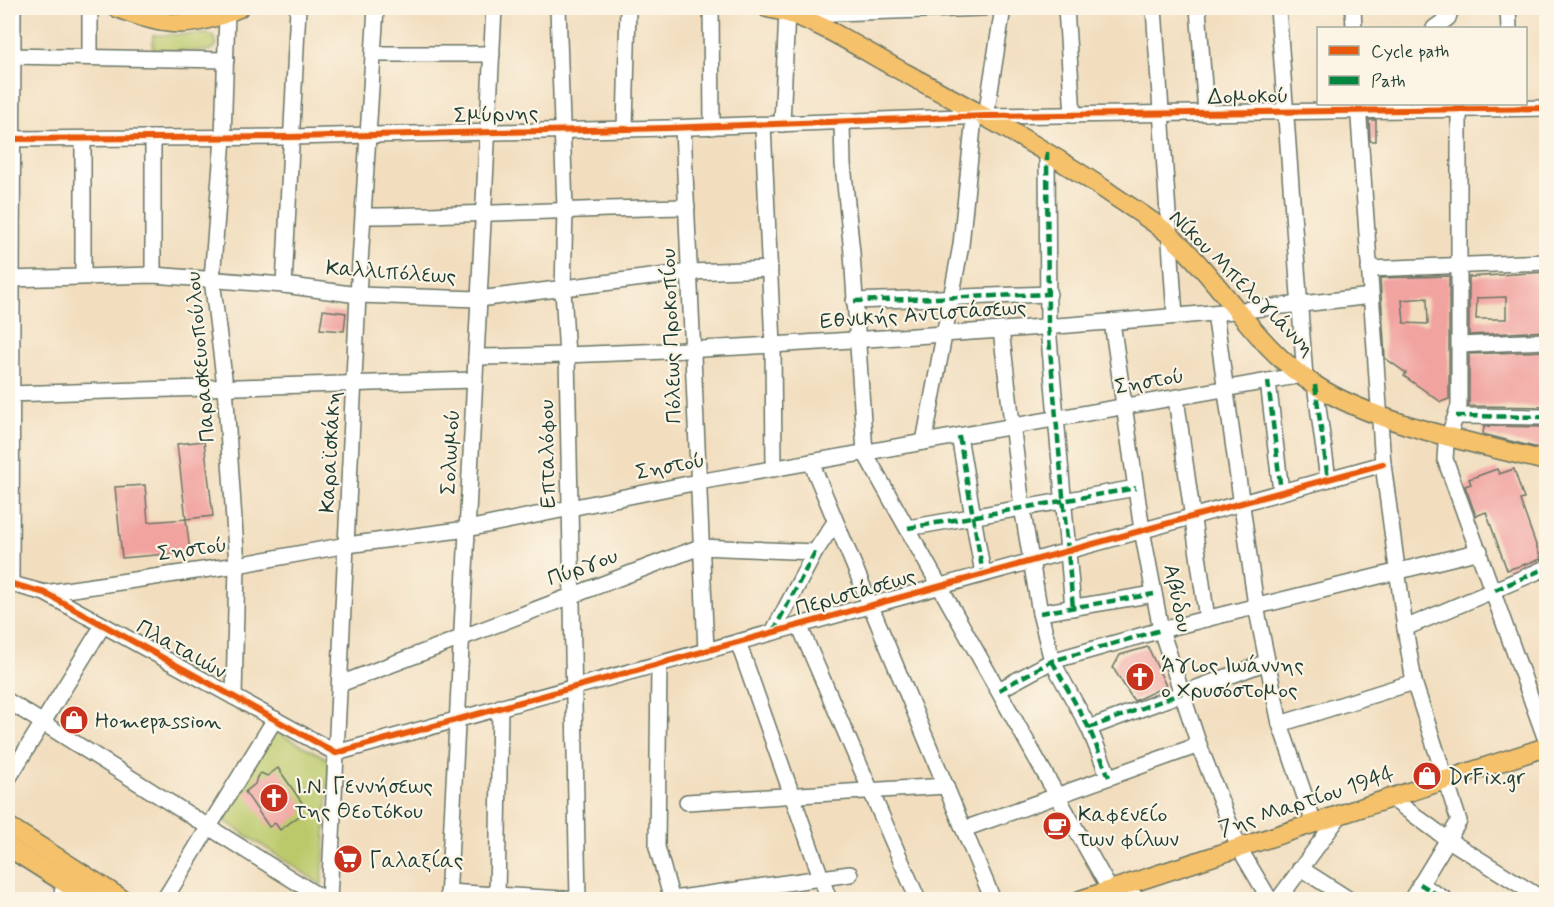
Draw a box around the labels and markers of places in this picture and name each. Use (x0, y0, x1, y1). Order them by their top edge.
place label: Άγιος Ιωάννης ο Χρυσόστομος (1161, 652, 1304, 705)
church icon: Άγιος Ιωάννης ο Χρυσόστομος (1124, 661, 1156, 693)
shop icon: Homepassion (58, 704, 90, 736)
place label: Homepassion (95, 708, 221, 736)
shop icon: DrFix.gr (1411, 760, 1443, 792)
place label: DrFix.gr (1448, 764, 1526, 793)
place label: Ι.Ν. Γεννήσεως της Θεοτόκου (294, 773, 433, 826)
church icon: Ι.Ν. Γεννήσεως της Θεοτόκου (258, 782, 290, 814)
place label: Καφενείο των φίλων (1077, 801, 1179, 854)
cafe icon: Καφενείο των φίλων (1041, 810, 1073, 842)
supermarket icon: Γαλαξίας (332, 843, 364, 875)
place label: Γαλαξίας (369, 847, 463, 875)

